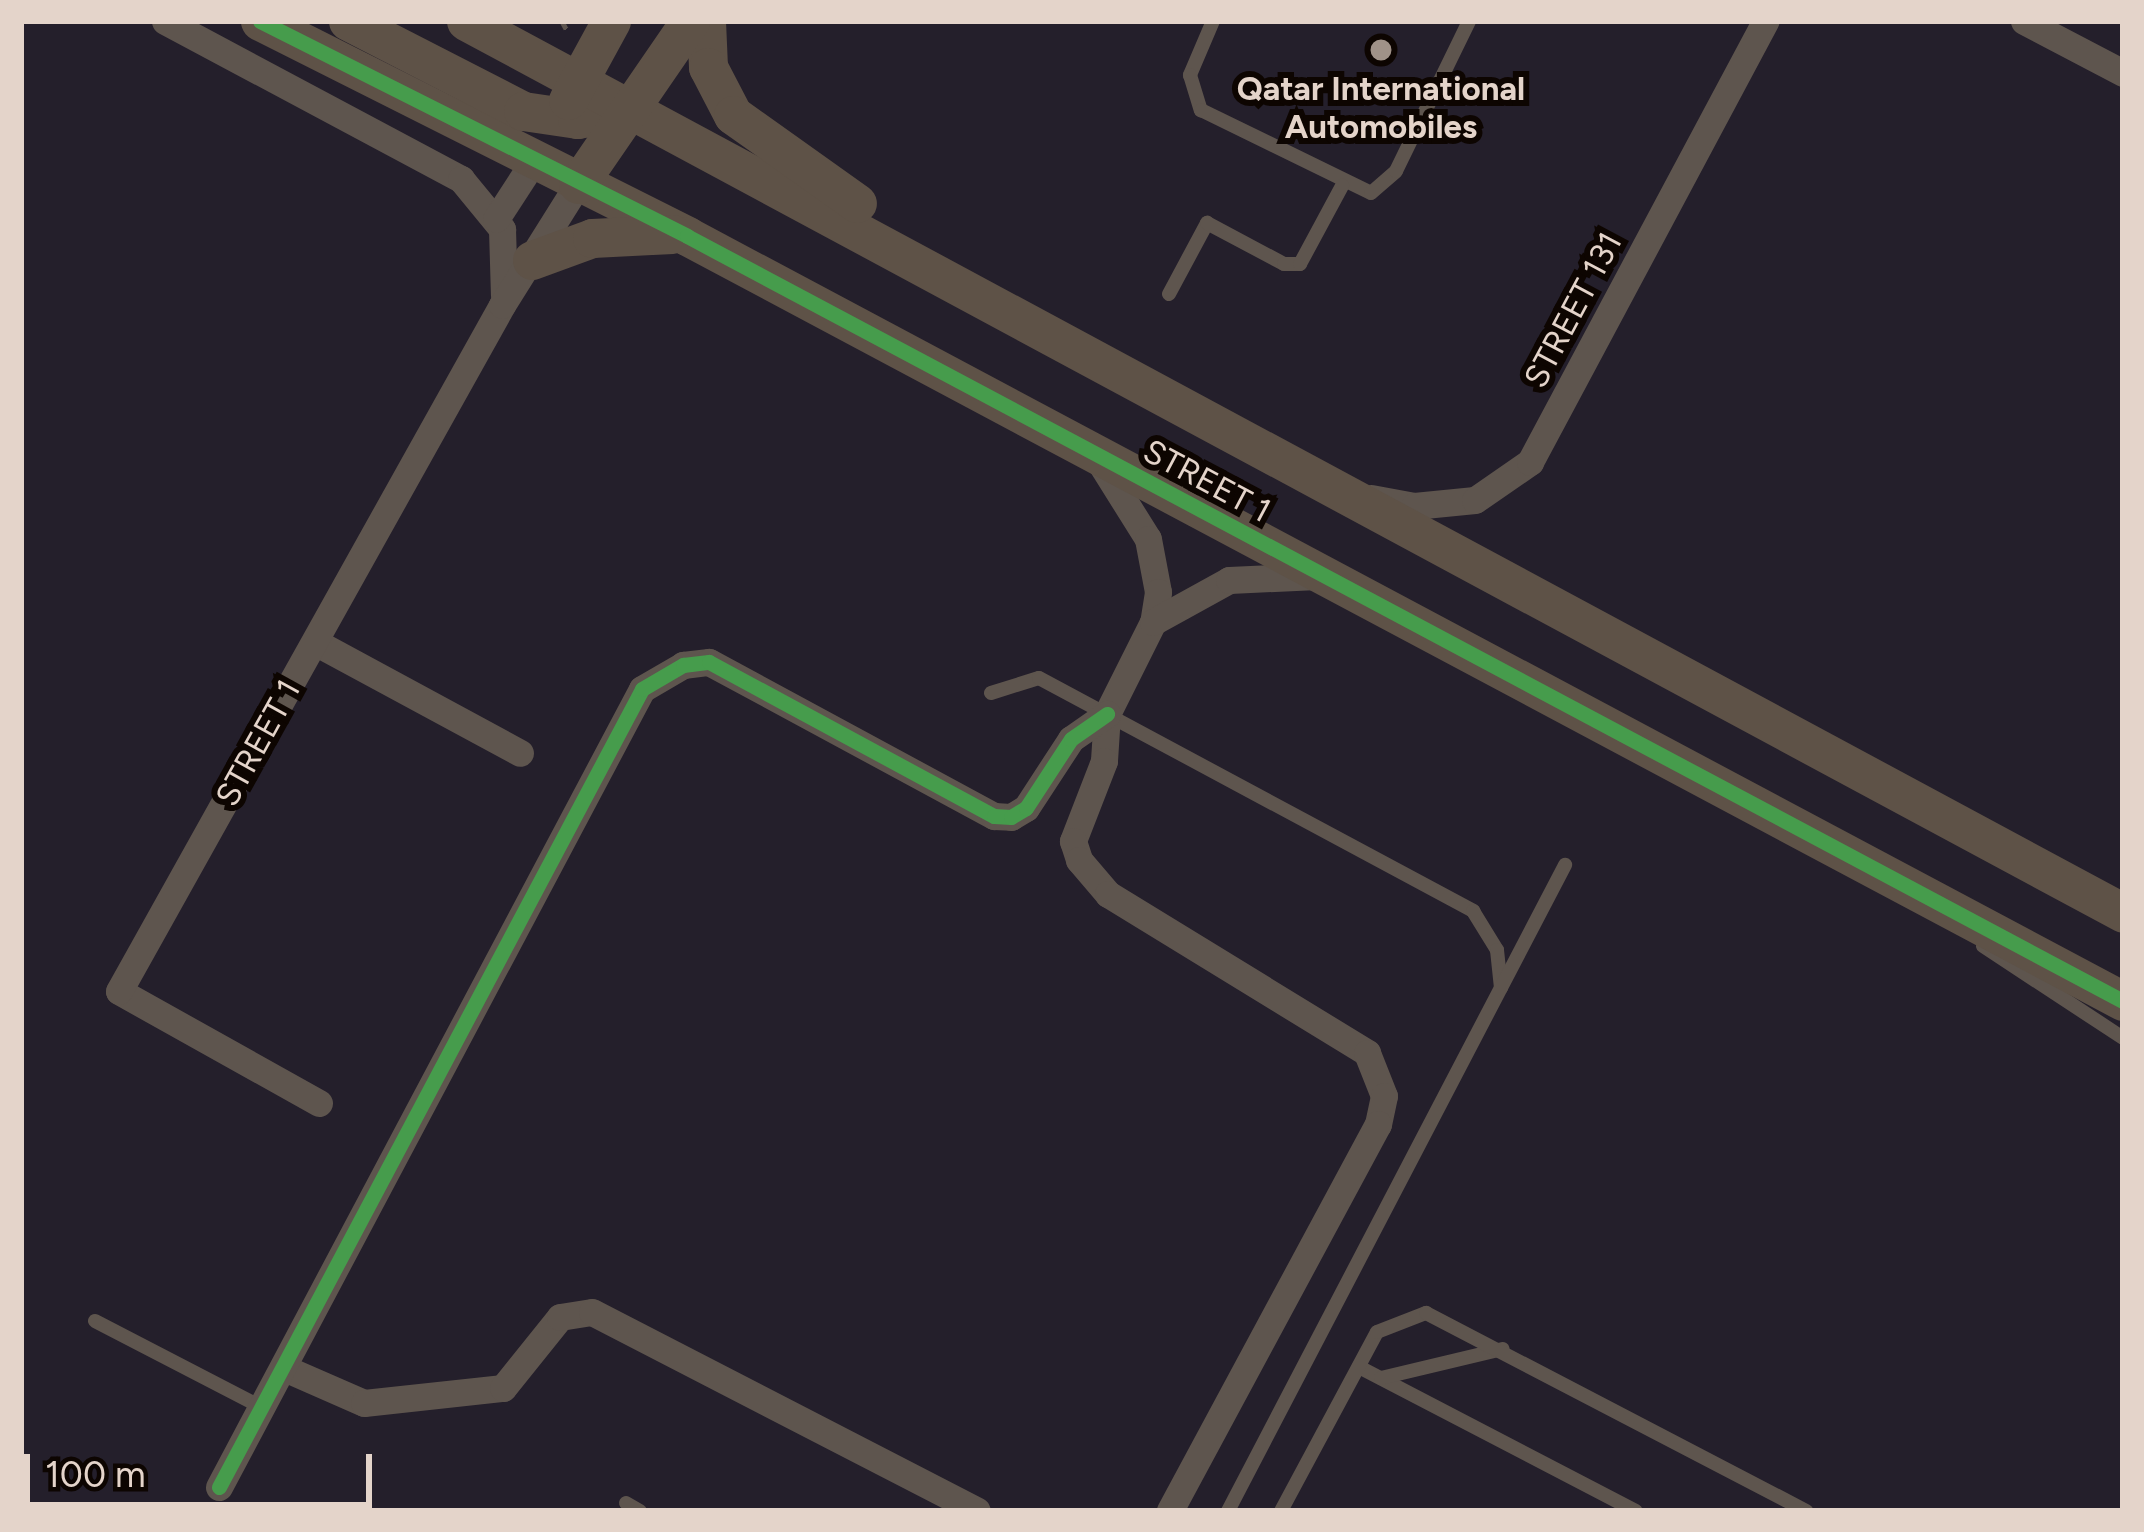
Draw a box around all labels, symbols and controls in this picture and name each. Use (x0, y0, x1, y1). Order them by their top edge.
marker: Qatar International Automobiles (1368, 37, 1394, 63)
place label: Qatar International Automobiles (1237, 69, 1525, 147)
street label: STREET 131 (1516, 226, 1630, 394)
street label: STREET 1 (1137, 431, 1277, 531)
street label: STREET 1 (207, 673, 309, 813)
scale bar (30, 1430, 378, 1504)
text: 100 m (45, 1453, 146, 1496)

